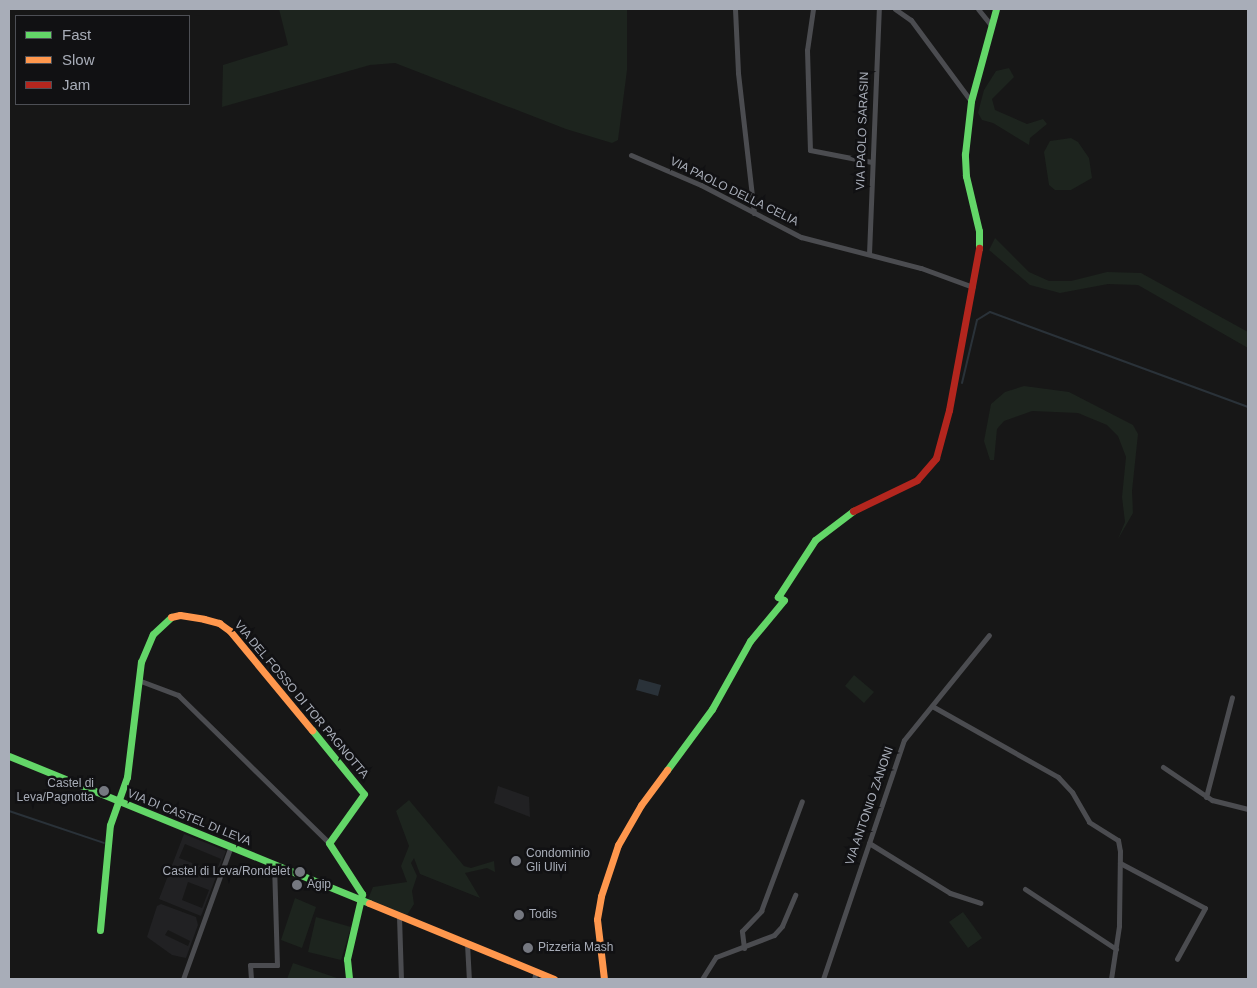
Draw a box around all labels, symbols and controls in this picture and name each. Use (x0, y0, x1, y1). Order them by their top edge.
legend (15, 15, 190, 105)
text: Fast (62, 26, 91, 43)
text: Slow (62, 51, 95, 68)
street label: VIA PAOLO SARASIN (854, 71, 872, 191)
text: Jam (62, 76, 90, 93)
street label: VIA PAOLO DELLA CELIA (667, 154, 801, 230)
street label: VIA DEL FOSSO DI TOR PAGNOTTA (230, 618, 372, 782)
street label: VIA ANTONIO ZANONI (843, 744, 897, 868)
place label: Castel di Leva/Pagnotta (17, 777, 94, 805)
marker: Castel di Leva/Pagnotta (98, 785, 110, 797)
street label: VIA DI CASTEL DI LEVA (125, 786, 253, 850)
place label: Condominio Gli Ulivi (526, 847, 590, 875)
marker: Condominio Gli Ulivi (510, 855, 522, 867)
place label: Castel di Leva/Rondelet (163, 865, 290, 879)
marker: Castel di Leva/Rondelet (294, 866, 306, 878)
place label: Agip (307, 878, 331, 892)
marker: Agip (291, 879, 303, 891)
place label: Todis (529, 908, 557, 922)
marker: Todis (513, 909, 525, 921)
place label: Pizzeria Mash (538, 941, 613, 955)
marker: Pizzeria Mash (522, 942, 534, 954)

